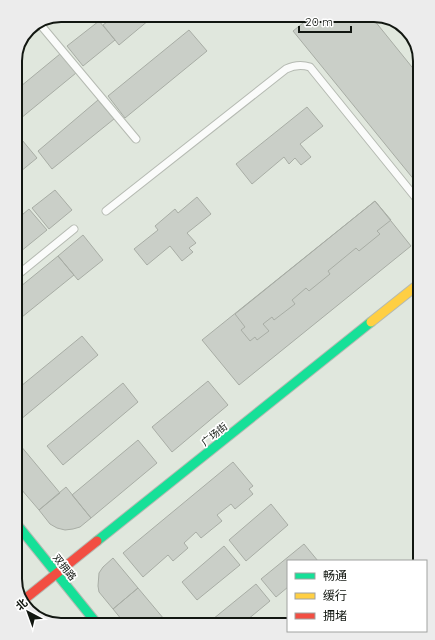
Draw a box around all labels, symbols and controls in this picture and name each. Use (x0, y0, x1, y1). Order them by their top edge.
scale bar (299, 8, 351, 34)
text: 20 m (305, 14, 333, 29)
street label: 广场街 (199, 420, 230, 449)
street label: 双拥路 (50, 552, 79, 583)
legend (287, 560, 427, 632)
text: 畅通 (323, 568, 347, 583)
text: 缓行 (323, 588, 347, 603)
north arrow (8, 592, 48, 632)
text: 北 (13, 596, 30, 613)
text: 拥堵 (323, 608, 347, 623)

